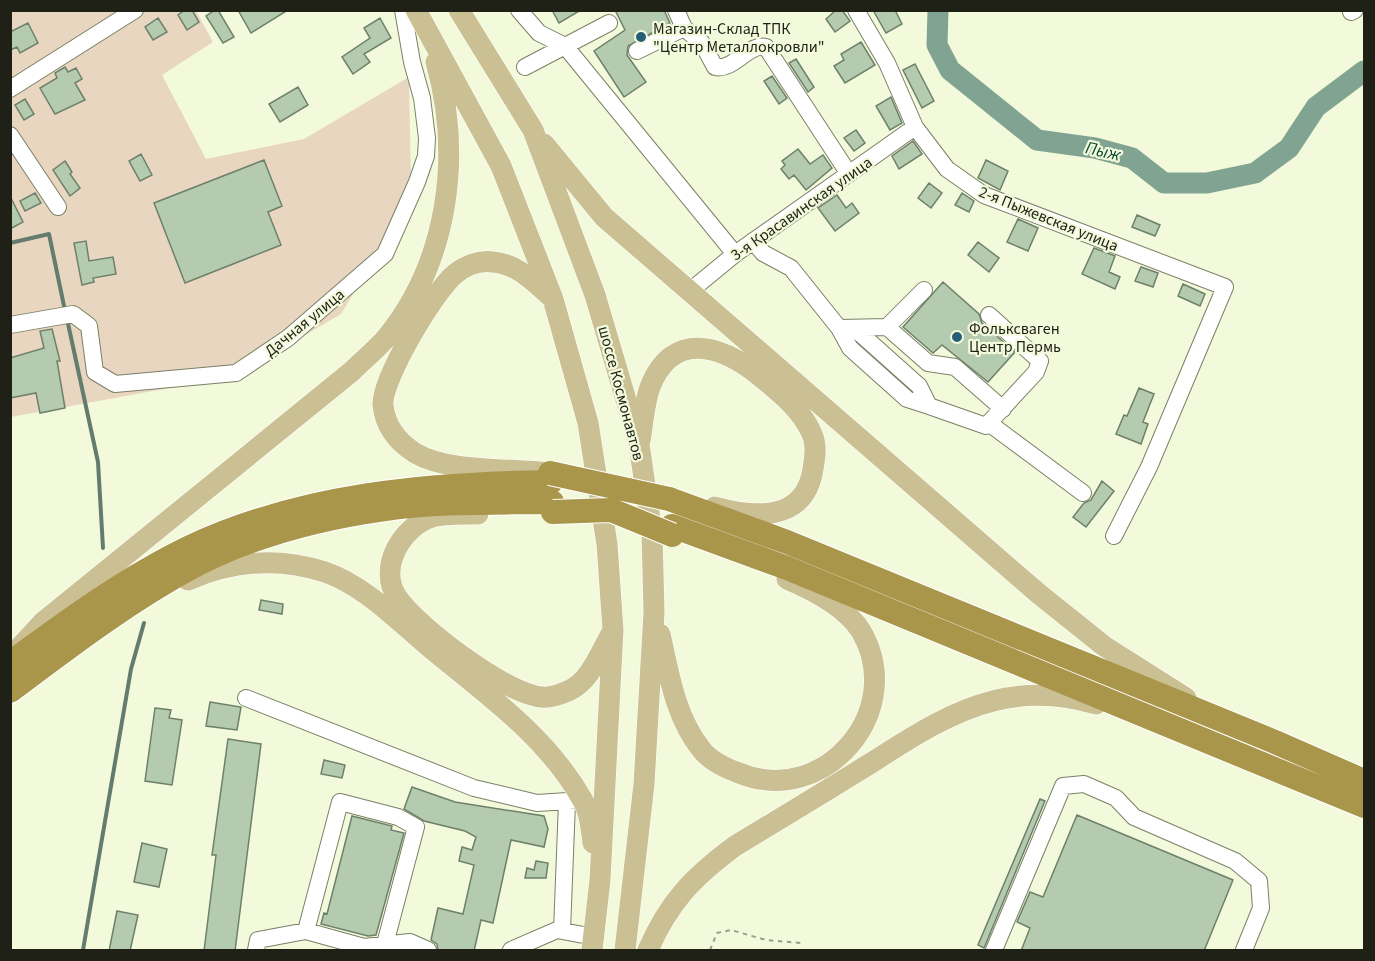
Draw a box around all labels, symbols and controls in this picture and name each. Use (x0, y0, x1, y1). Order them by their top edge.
place label: Магазин-Склад ТПК "Центр Металлокровли" (653, 18, 825, 58)
marker: Магазин-Склад ТПК "Центр Металлокровли" (634, 30, 648, 44)
water label: Пыж (1083, 135, 1124, 168)
street label: 3-я Красавинская улица (726, 152, 877, 266)
street label: 2-я Пыжевская улица (976, 181, 1122, 257)
street label: Дачная улица (260, 284, 349, 362)
place label: Фольксваген Центр Пермь (969, 318, 1061, 358)
street label: шоссе Космонавтов (593, 324, 650, 463)
marker: Фольксваген Центр Пермь (950, 330, 964, 344)

